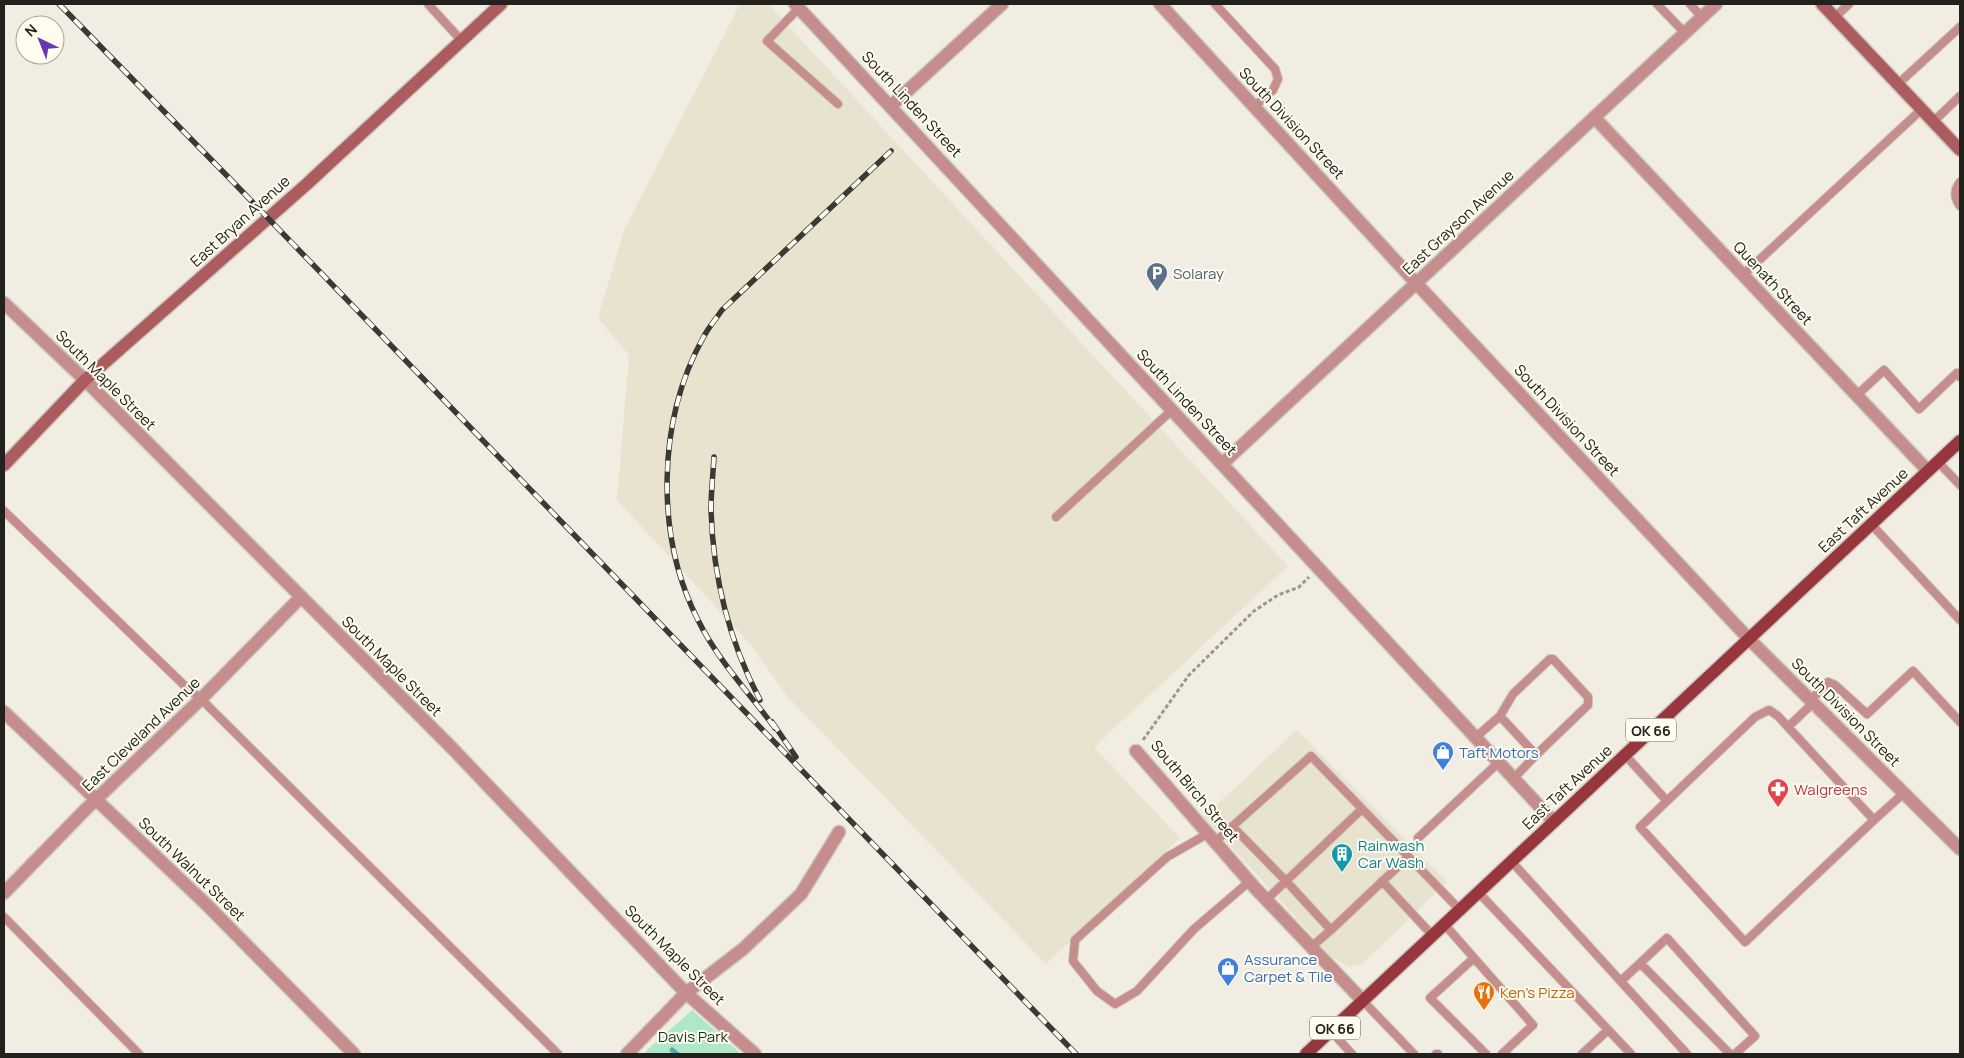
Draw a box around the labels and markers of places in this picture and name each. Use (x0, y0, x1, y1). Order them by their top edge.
parking icon: Solaray (1145, 261, 1169, 292)
place label: Solaray (1173, 263, 1224, 284)
shop icon: Taft Motors (1431, 740, 1455, 771)
place label: Taft Motors (1459, 742, 1539, 763)
pharmacy icon: Walgreens (1766, 777, 1790, 808)
place label: Walgreens (1794, 779, 1868, 800)
place label: Rainwash Car Wash (1358, 835, 1424, 873)
building icon: Rainwash Car Wash (1330, 842, 1354, 873)
place label: Assurance Carpet & Tile (1244, 949, 1333, 987)
shop icon: Assurance Carpet & Tile (1216, 956, 1240, 987)
restaurant icon: Ken's Pizza (1472, 980, 1496, 1011)
place label: Ken's Pizza (1500, 982, 1574, 1003)

